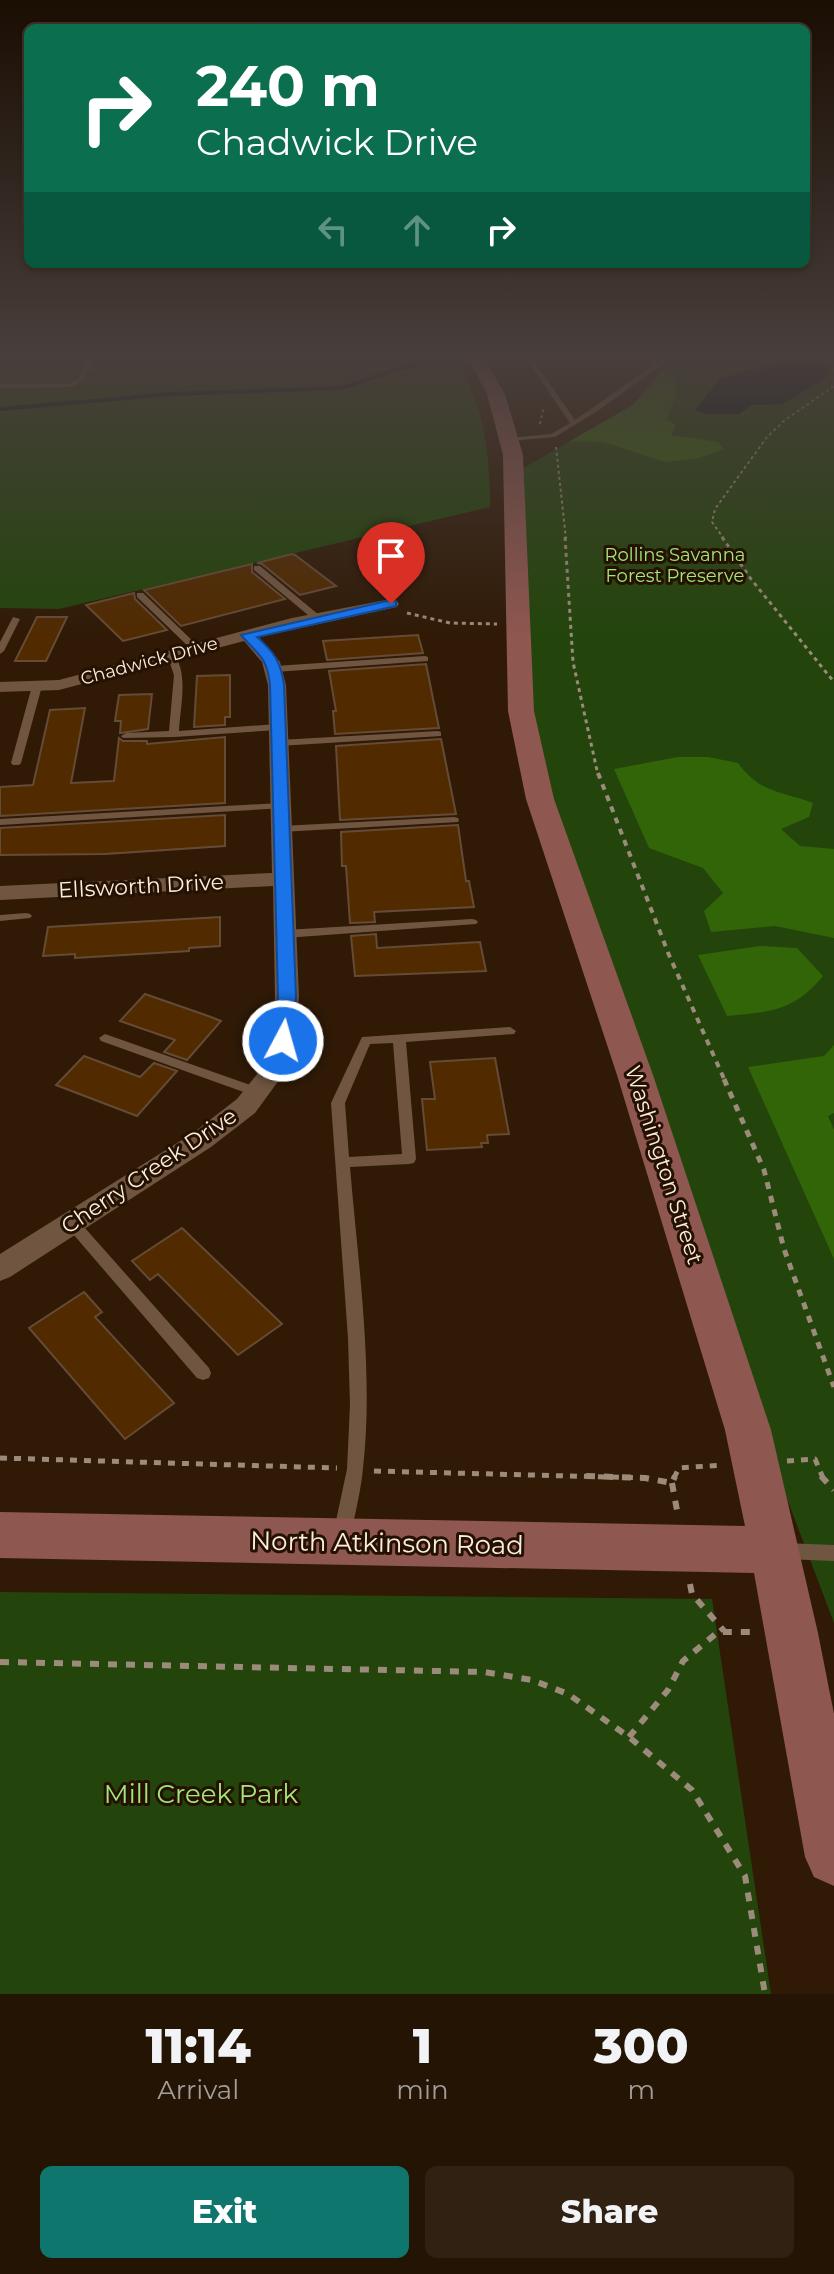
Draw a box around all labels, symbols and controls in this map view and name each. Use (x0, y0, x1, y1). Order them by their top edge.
text: 240 m (196, 52, 380, 120)
icon: right (64, 56, 168, 160)
text: Chadwick Drive (196, 120, 478, 164)
icon: left (311, 208, 355, 252)
icon: ahead (395, 208, 439, 252)
icon: right (479, 208, 523, 252)
pin (357, 522, 425, 604)
icon: arrive (369, 534, 413, 578)
park label: Rollins Savanna Forest Preserve (605, 544, 745, 587)
street label: Chadwick Drive (78, 632, 220, 690)
street label: Ellsworth Drive (57, 868, 225, 904)
position arrow (241, 999, 325, 1083)
street label: Washington Street (619, 1062, 709, 1268)
street label: Cherry Creek Drive (56, 1102, 242, 1240)
street label: North Atkinson Road (250, 1525, 524, 1561)
park label: Mill Creek Park (104, 1778, 299, 1810)
text: 11:14 (145, 2017, 251, 2075)
text: 1 (413, 2017, 432, 2075)
text: 300 (594, 2017, 689, 2075)
text: Arrival (157, 2074, 239, 2106)
text: min (396, 2074, 448, 2106)
text: m (627, 2074, 655, 2106)
button: Exit (40, 2166, 409, 2258)
button: Share (425, 2166, 794, 2258)

